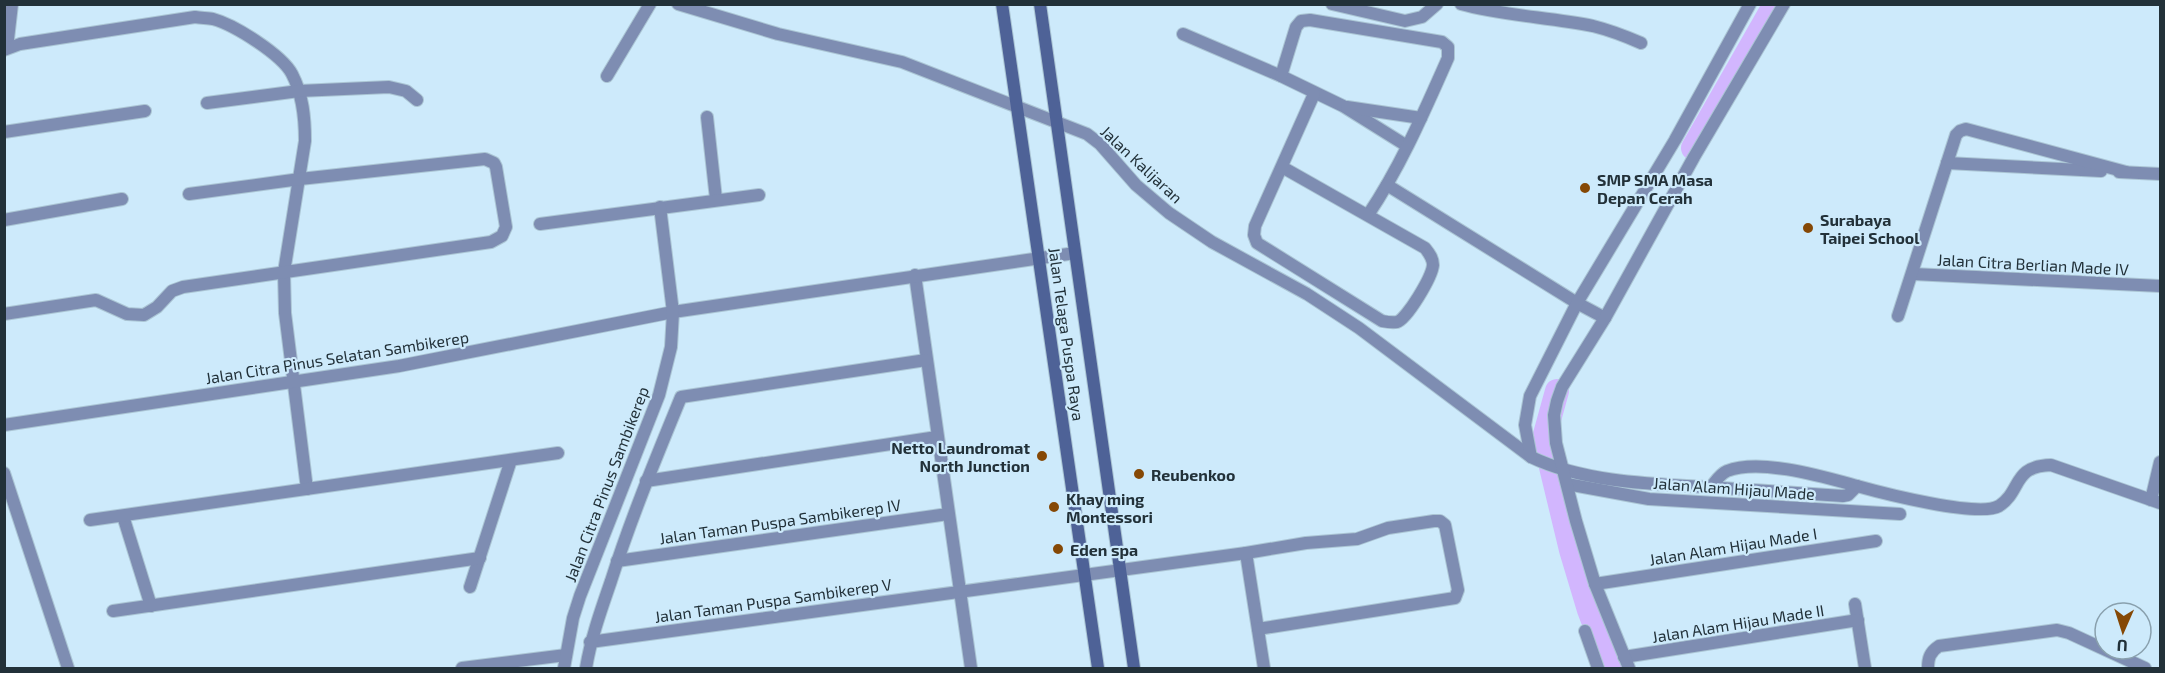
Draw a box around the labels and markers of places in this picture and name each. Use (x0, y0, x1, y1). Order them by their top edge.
place label: SMP SMA Masa Depan Cerah (1597, 170, 1713, 207)
marker: SMP SMA Masa Depan Cerah (1578, 181, 1592, 195)
place label: Surabaya Taipei School (1820, 210, 1920, 247)
marker: Surabaya Taipei School (1801, 221, 1815, 235)
place label: Netto Laundromat North Junction (891, 438, 1030, 475)
marker: Netto Laundromat North Junction (1035, 449, 1049, 463)
place label: Reubenkoo (1151, 465, 1235, 484)
marker: Reubenkoo (1132, 467, 1146, 481)
place label: Khay ming Montessori (1066, 489, 1153, 526)
marker: Khay ming Montessori (1047, 500, 1061, 514)
place label: Eden spa (1070, 540, 1138, 559)
marker: Eden spa (1051, 542, 1065, 556)

